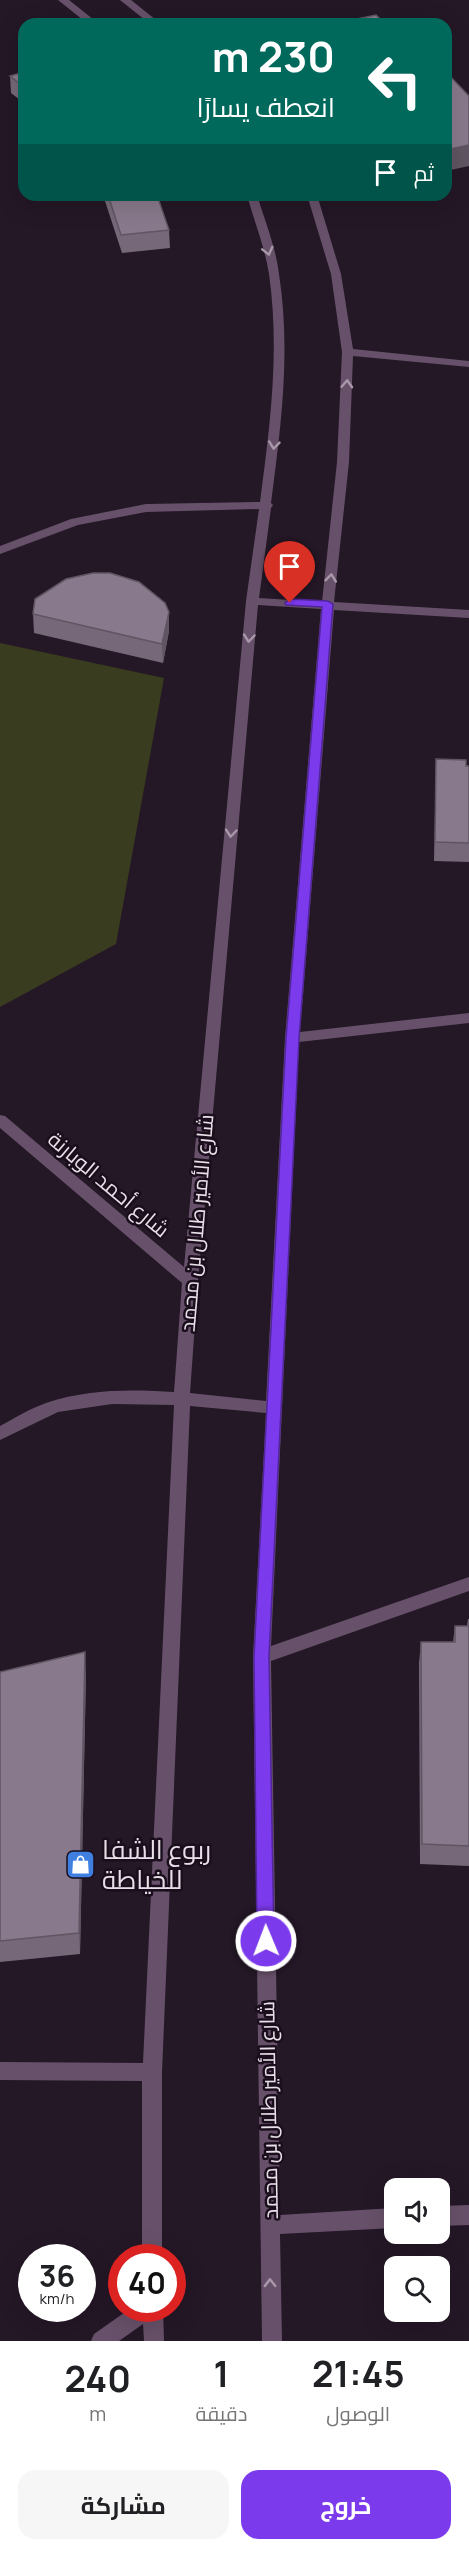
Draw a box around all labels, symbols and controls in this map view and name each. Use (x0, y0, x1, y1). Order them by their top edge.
text: 230 m (212, 27, 335, 85)
icon: left (356, 42, 434, 120)
text: انعطف يسارًا (196, 88, 335, 125)
icon: arrive (369, 156, 402, 189)
text: ثم (414, 158, 434, 188)
one-way arrow (261, 245, 273, 256)
one-way arrow (340, 379, 353, 388)
one-way arrow (268, 440, 281, 450)
pin (264, 541, 315, 603)
icon: arrive (273, 550, 306, 583)
one-way arrow (324, 573, 336, 583)
one-way arrow (243, 634, 256, 643)
one-way arrow (225, 828, 238, 837)
street label: شارع الأمير طلال بن محمد (173, 1113, 220, 1333)
street label: شارع أحمد الوبارنة (42, 1125, 176, 1244)
place label: ربوع الشفا للخياطة (102, 1831, 211, 1897)
shop icon: ربوع الشفا للخياطة (65, 1848, 97, 1880)
position arrow (234, 1909, 298, 1973)
street label: شارع الأمير طلال بن محمد (252, 2001, 285, 2219)
map controls (384, 2178, 450, 2322)
button: sound (384, 2178, 450, 2244)
speed limit sign: 40 (108, 2244, 186, 2322)
text: 36 (39, 2255, 75, 2296)
button: search (384, 2256, 450, 2322)
one-way arrow (264, 2278, 277, 2287)
text: km/h (40, 2288, 74, 2309)
text: 1 (214, 2349, 229, 2398)
text: 21:45 (312, 2349, 404, 2398)
text: 240 (65, 2354, 131, 2403)
text: m (89, 2400, 106, 2427)
text: دقيقة (195, 2400, 247, 2427)
text: الوصول (326, 2400, 390, 2427)
button: مشاركة (18, 2470, 229, 2539)
button: خروج (241, 2470, 451, 2539)

